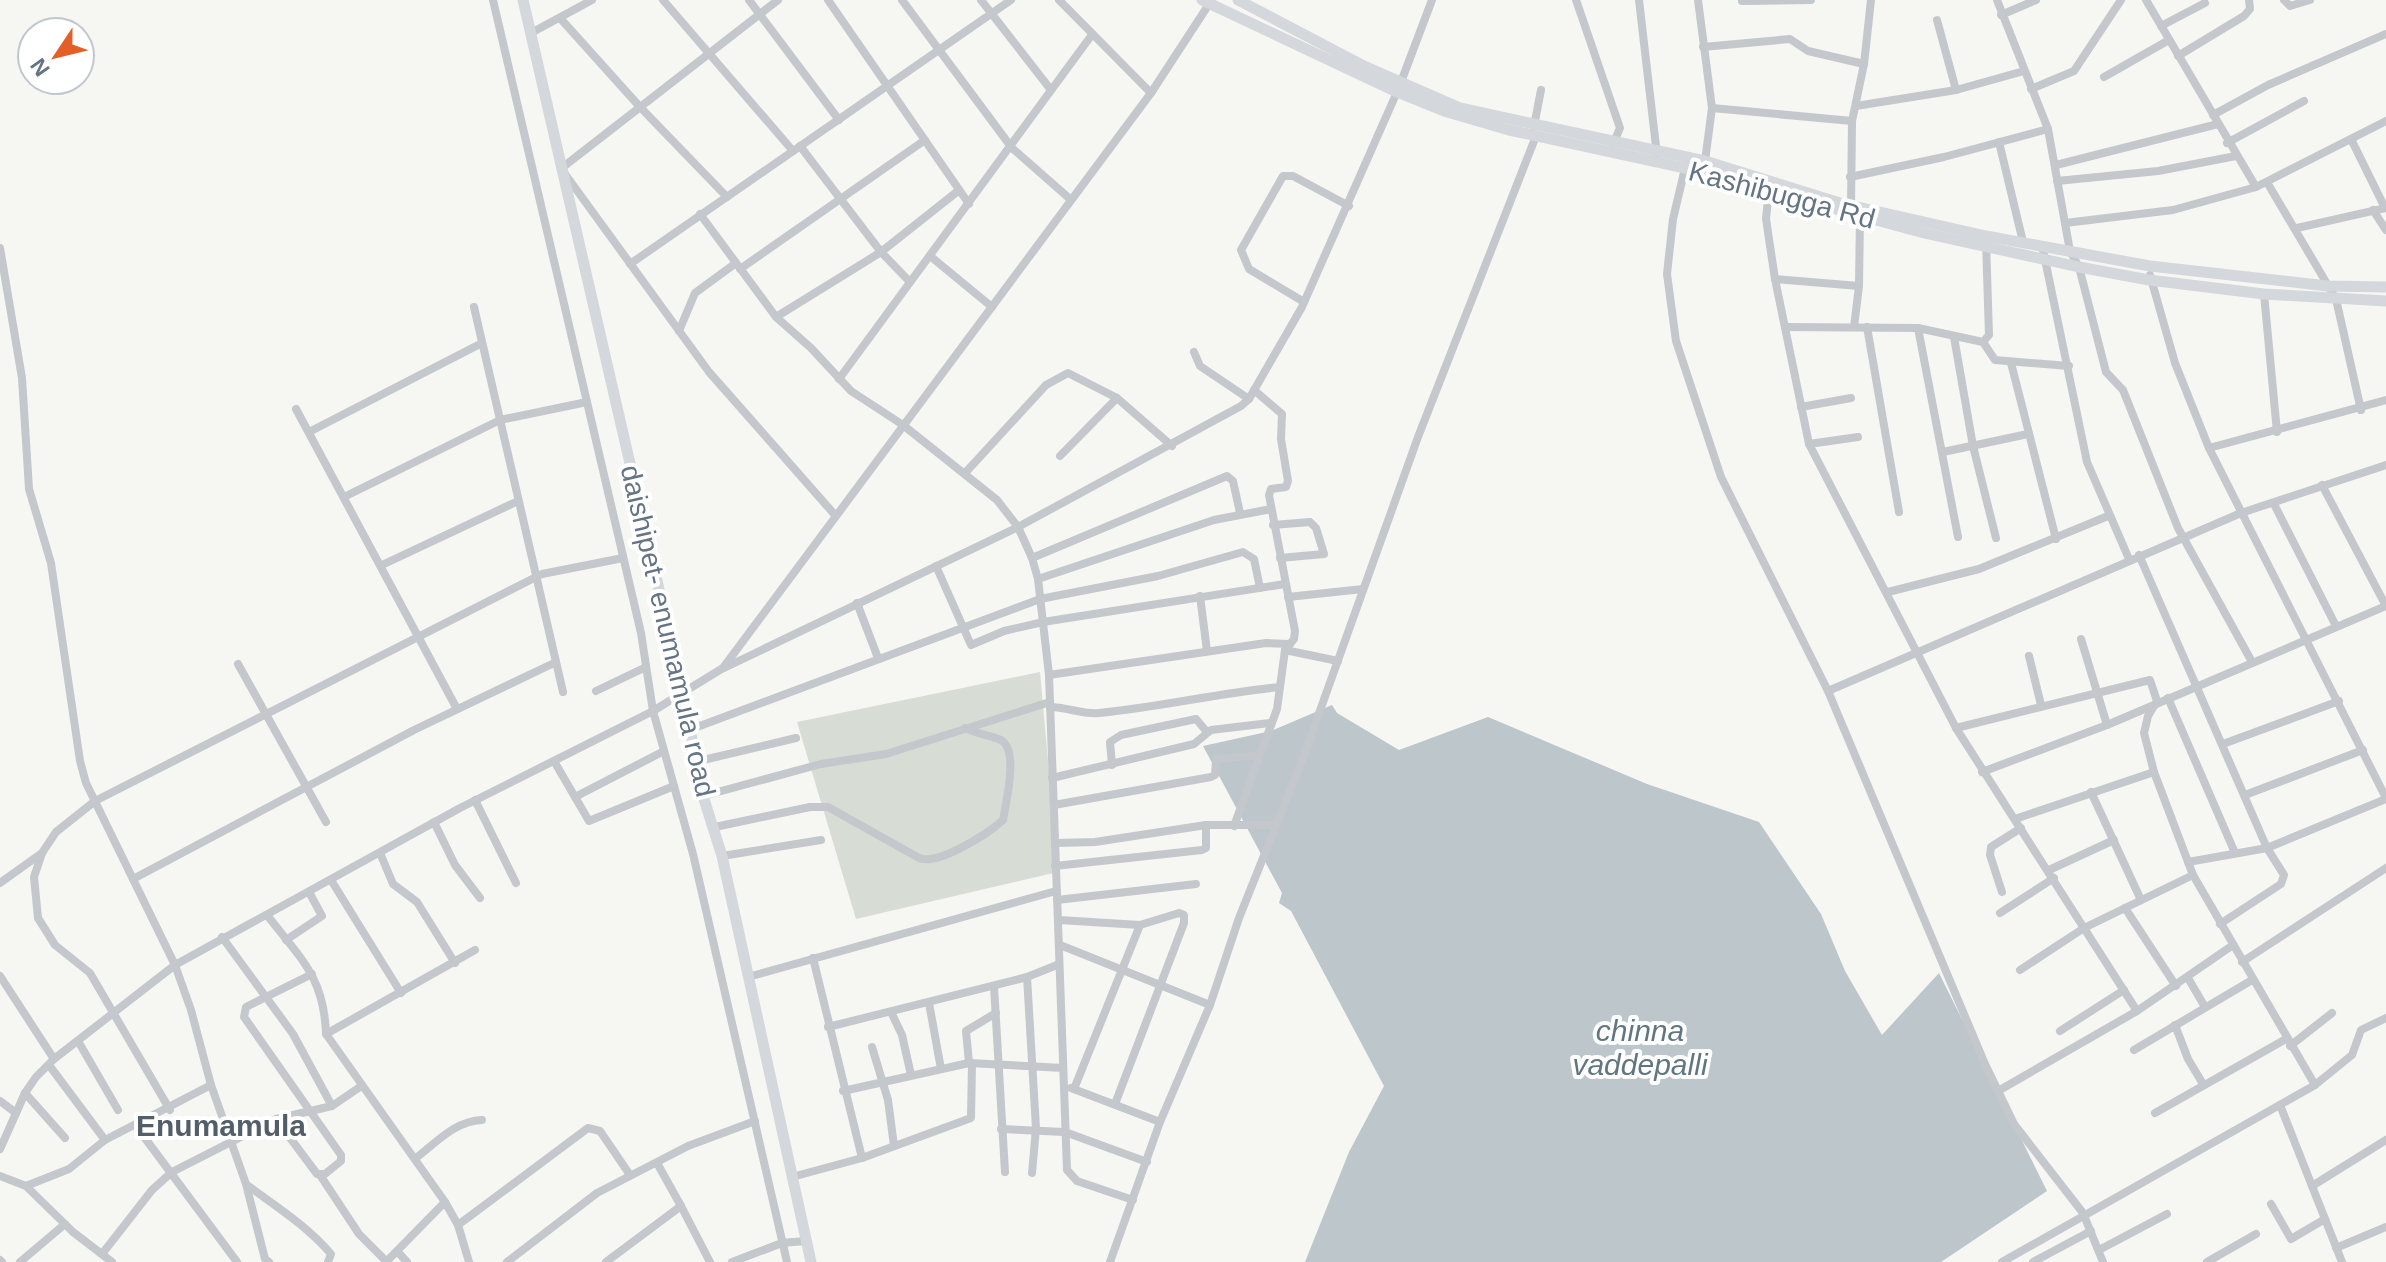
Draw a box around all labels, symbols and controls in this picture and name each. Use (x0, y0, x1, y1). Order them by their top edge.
north arrow (16, 16, 96, 96)
text: N (25, 54, 55, 81)
street label: Kashibugga Rd (1686, 155, 1878, 235)
street label: daishipet- enumamula road (615, 462, 721, 800)
water label: chinna vaddepalli (1572, 1014, 1709, 1081)
district label: Enumamula (136, 1109, 306, 1142)

